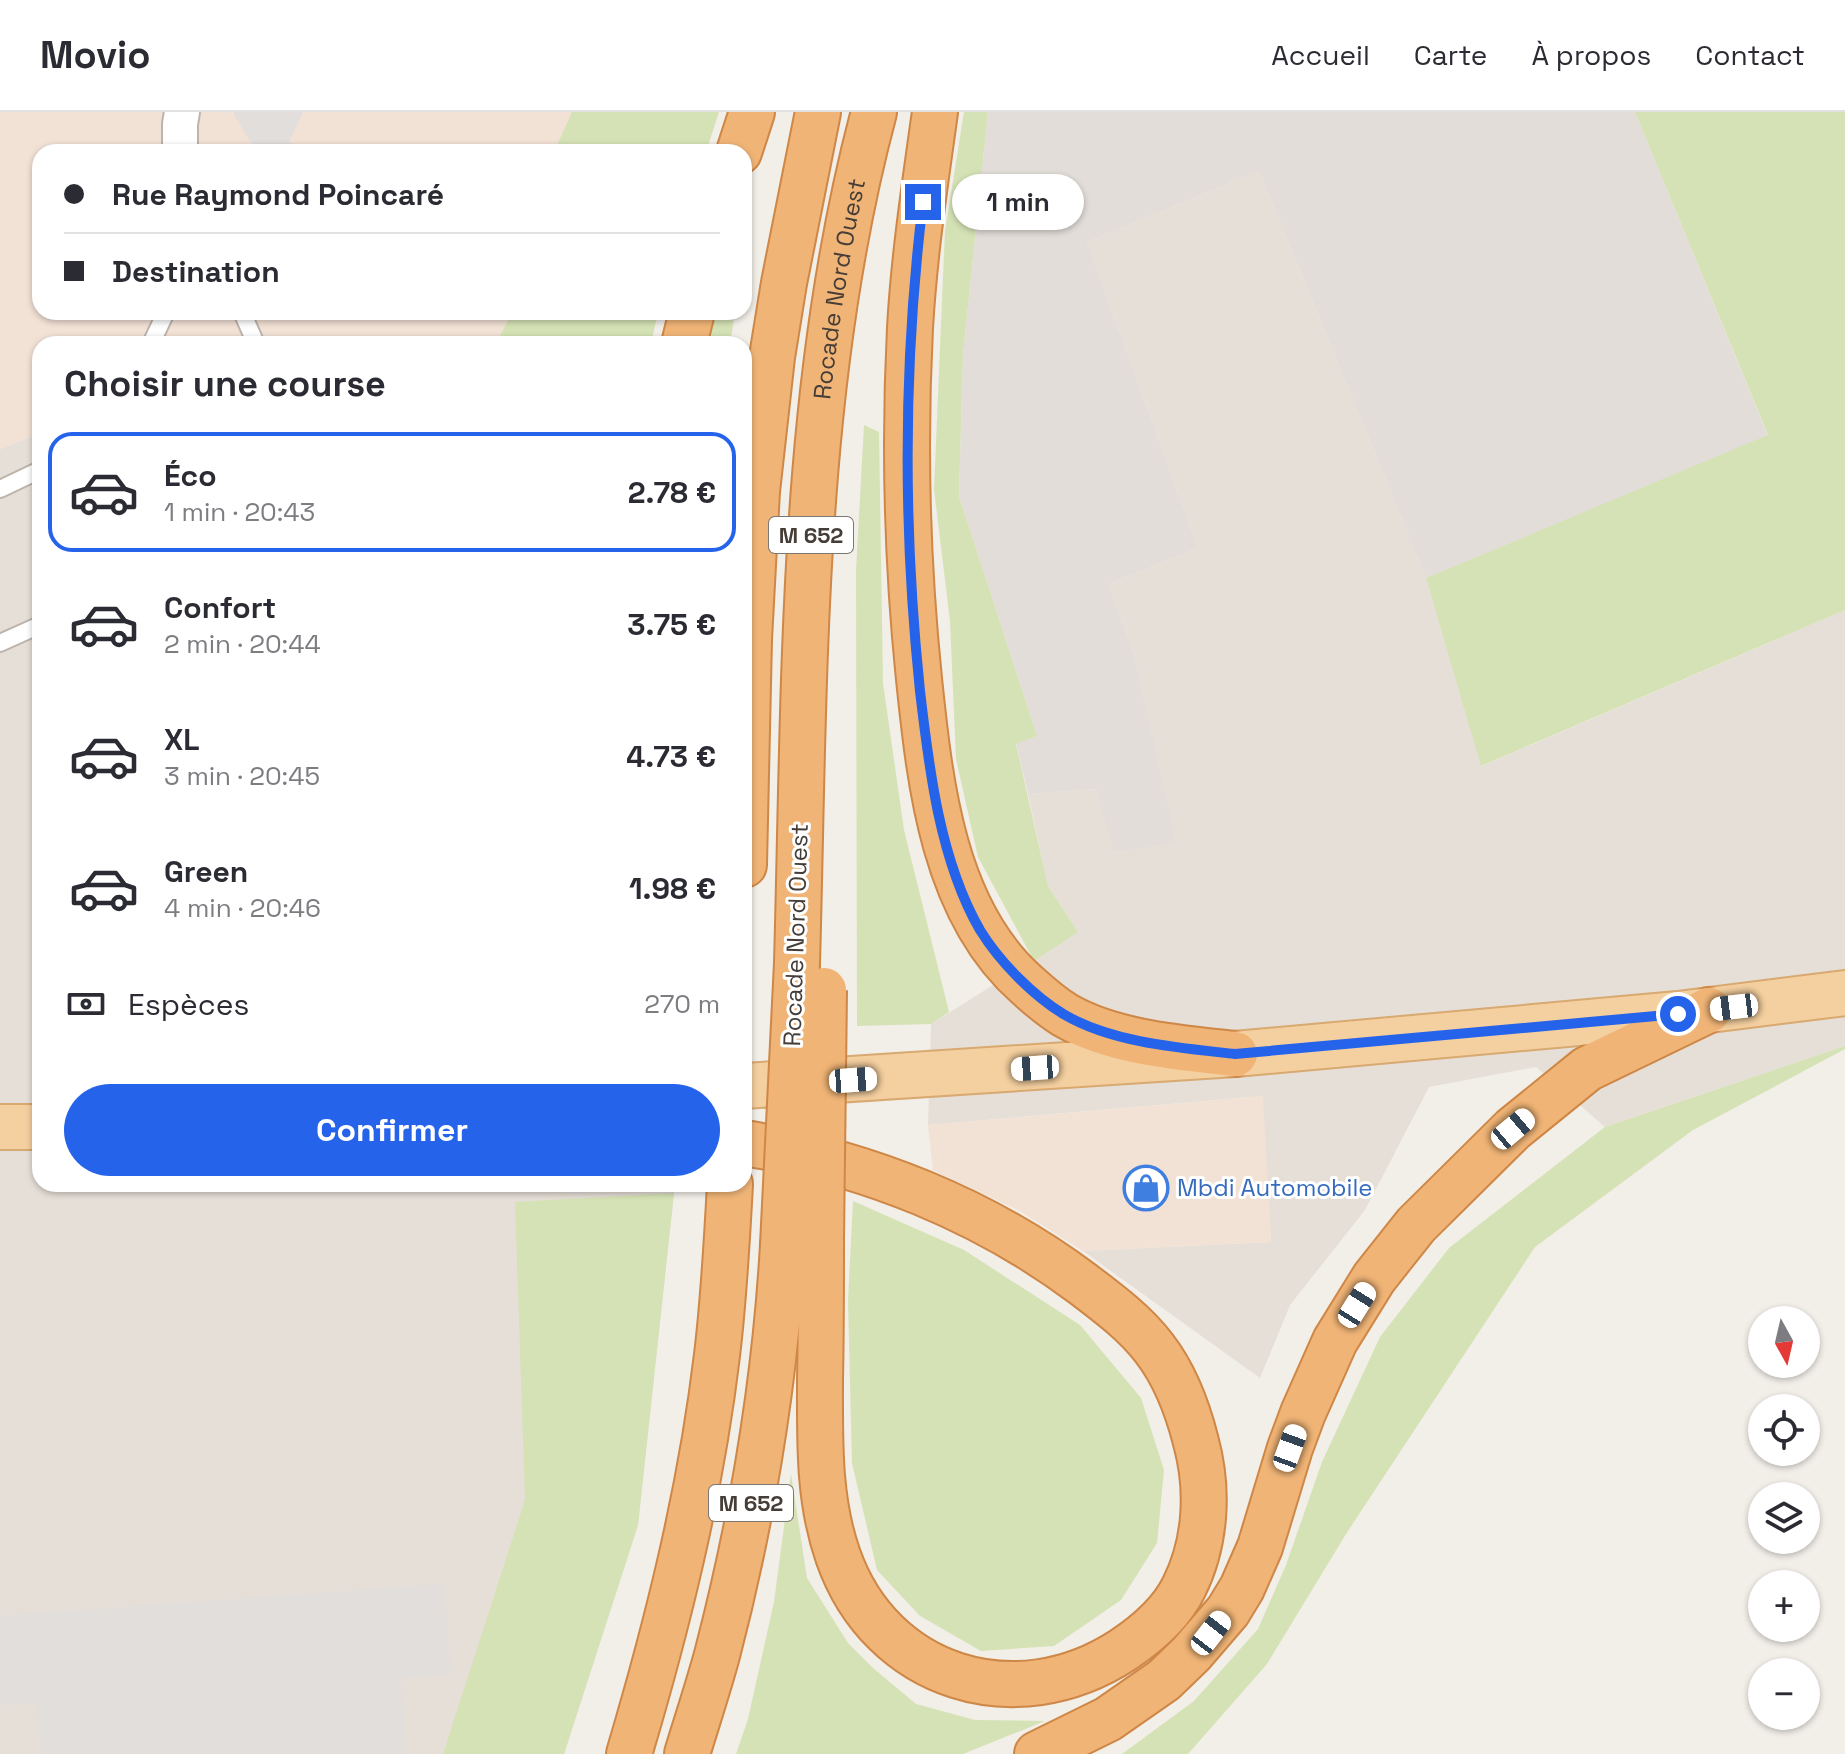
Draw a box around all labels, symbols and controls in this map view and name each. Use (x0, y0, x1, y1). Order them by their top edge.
text: Movio (40, 31, 150, 79)
text: Accueil (1271, 37, 1370, 73)
text: Carte (1414, 37, 1487, 73)
text: À propos (1531, 37, 1651, 73)
text: Contact (1695, 37, 1805, 73)
callout: 1 min (951, 174, 1083, 230)
text: Rue Raymond Poincaré (112, 175, 444, 214)
street label: Rocade Nord Ouest (806, 176, 872, 401)
route end (905, 184, 941, 220)
text: 1 min (986, 185, 1050, 219)
text: Destination (112, 252, 280, 291)
text: Choisir une course (64, 361, 386, 407)
icon: car (68, 456, 140, 528)
text: Éco (164, 456, 217, 495)
text: 2.78 € (628, 473, 716, 512)
text: 1 min · 20:43 (164, 495, 315, 529)
road number: M 652 (769, 517, 853, 553)
icon: car (68, 588, 140, 660)
text: Confort (164, 588, 276, 627)
text: 3.75 € (627, 605, 716, 644)
text: 2 min · 20:44 (164, 627, 321, 661)
icon: car (68, 720, 140, 792)
text: XL (164, 720, 200, 759)
text: 4.73 € (626, 737, 716, 776)
text: 3 min · 20:45 (164, 759, 320, 793)
street label: Rocade Nord Ouest (776, 823, 815, 1047)
icon: car (68, 852, 140, 924)
text: Green (164, 852, 248, 891)
text: 1.98 € (629, 869, 716, 908)
text: 4 min · 20:46 (164, 891, 321, 925)
icon: cash (64, 982, 108, 1026)
text: Espèces (128, 985, 249, 1024)
text: 270 m (644, 987, 720, 1021)
car (1709, 992, 1759, 1022)
route start (1660, 996, 1696, 1032)
car (1010, 1054, 1060, 1082)
car (828, 1066, 878, 1094)
button: Confirmer (64, 1084, 720, 1176)
car (1487, 1104, 1539, 1154)
shop icon: Mbdi Automobile (1122, 1164, 1170, 1212)
place label: Mbdi Automobile (1177, 1172, 1373, 1203)
car (1334, 1278, 1380, 1332)
north arrow (1748, 1306, 1820, 1378)
map controls (1748, 1306, 1820, 1730)
button: locate (1748, 1394, 1820, 1466)
car (1271, 1421, 1309, 1475)
button: layers (1748, 1482, 1820, 1554)
road number: M 652 (709, 1485, 793, 1521)
button: + (1748, 1570, 1820, 1642)
car (1187, 1607, 1235, 1659)
button: − (1748, 1658, 1820, 1730)

